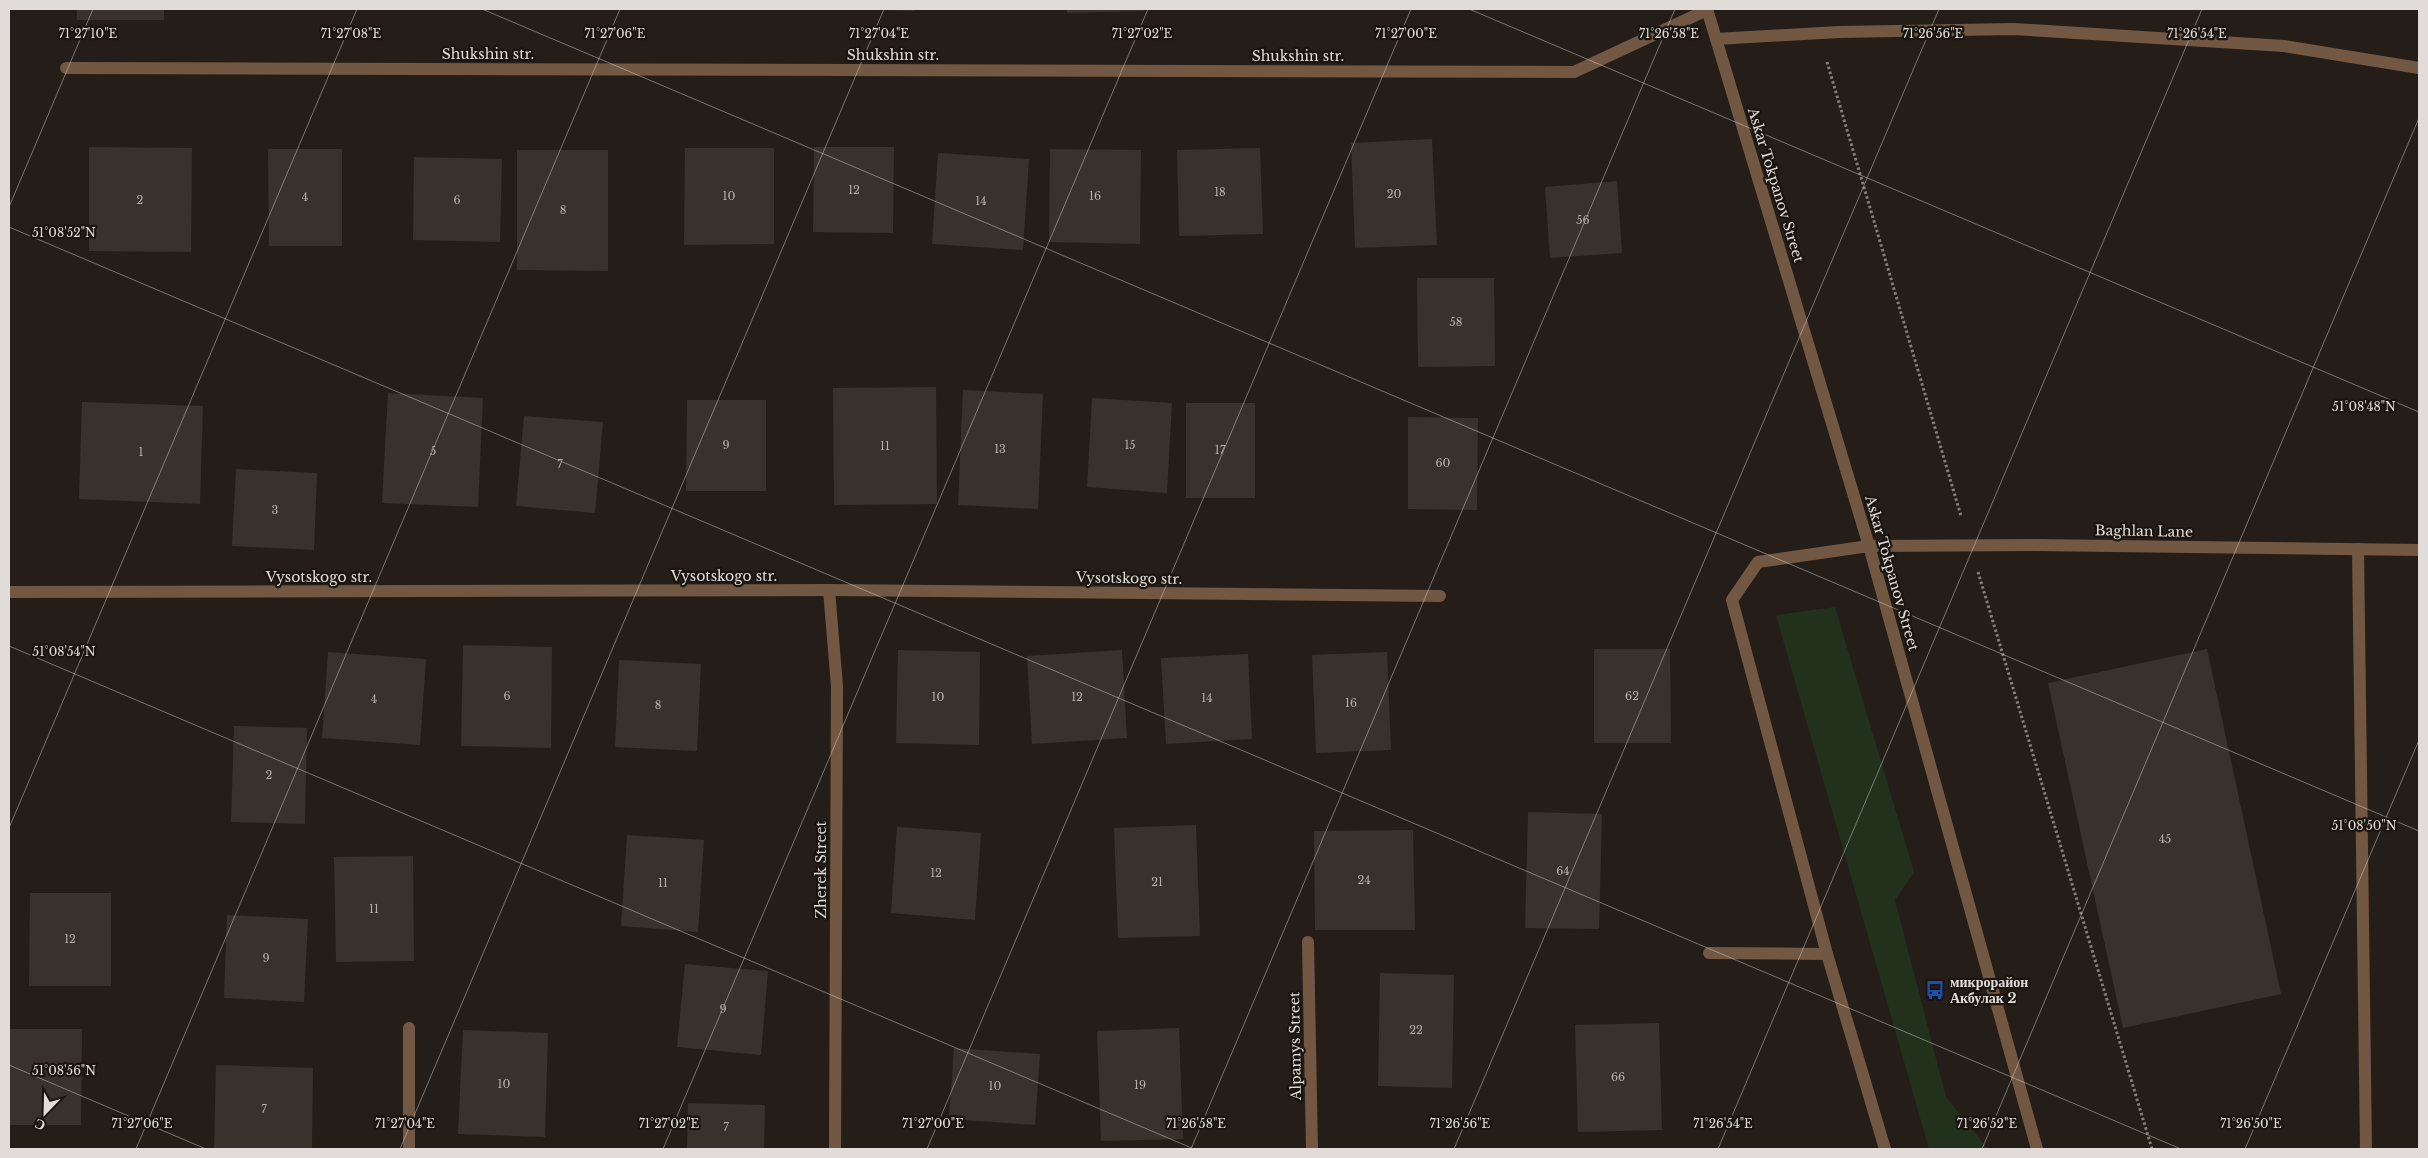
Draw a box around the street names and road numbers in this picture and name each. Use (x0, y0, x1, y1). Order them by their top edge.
street label: Shukshin str. (442, 45, 534, 63)
street label: Shukshin str. (847, 46, 939, 64)
street label: Shukshin str. (1252, 47, 1344, 65)
street label: Askar Tokpanov Street (1744, 104, 1808, 265)
street label: Askar Tokpanov Street (1861, 492, 1923, 654)
street label: Baghlan Lane (2095, 521, 2193, 541)
street label: Vysotskogo str. (670, 567, 777, 585)
street label: Vysotskogo str. (265, 568, 372, 586)
street label: Vysotskogo str. (1075, 568, 1182, 588)
street label: Zherek Street (812, 821, 830, 919)
street label: Alpamys Street (1285, 991, 1305, 1101)

